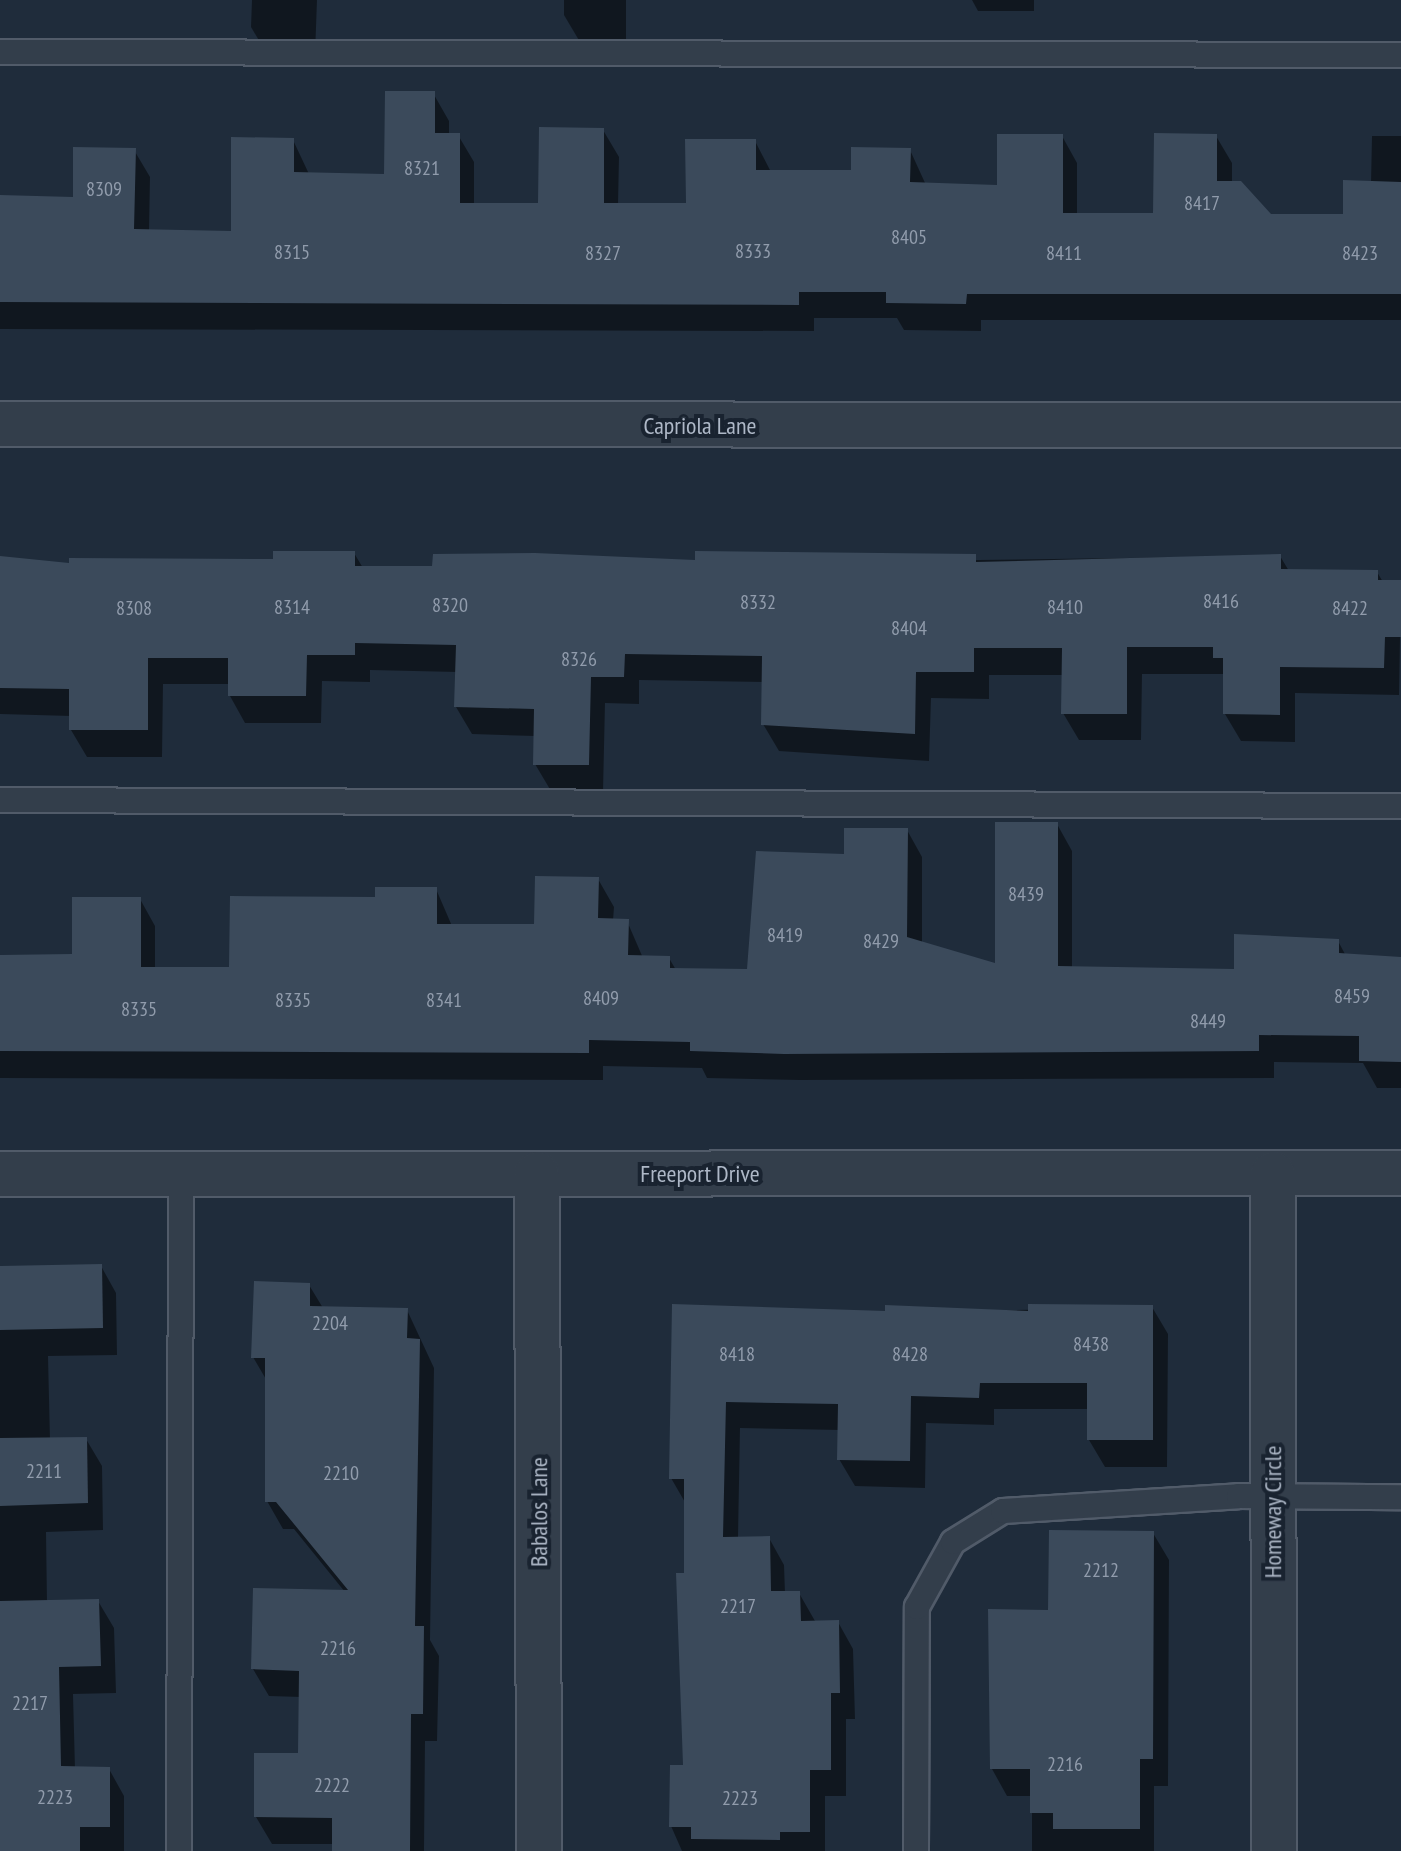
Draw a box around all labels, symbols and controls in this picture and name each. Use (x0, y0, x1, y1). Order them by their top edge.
house number: 8321 (404, 156, 440, 180)
house number: 8309 (86, 177, 122, 201)
house number: 8417 (1184, 191, 1220, 215)
house number: 8405 (891, 225, 927, 249)
house number: 8333 (735, 239, 771, 263)
house number: 8315 (274, 240, 310, 264)
house number: 8327 (585, 241, 621, 265)
house number: 8411 (1046, 241, 1082, 265)
house number: 8423 (1342, 241, 1378, 265)
street label: Capriola Lane (644, 412, 756, 440)
house number: 8416 (1203, 589, 1239, 613)
house number: 8332 (740, 590, 776, 614)
house number: 8320 (432, 593, 468, 617)
house number: 8314 (274, 595, 310, 619)
house number: 8410 (1047, 595, 1083, 619)
house number: 8308 (116, 596, 152, 620)
house number: 8422 (1332, 596, 1368, 620)
house number: 8404 (891, 616, 927, 640)
house number: 8326 (561, 647, 597, 671)
house number: 8439 (1008, 882, 1044, 906)
house number: 8419 (767, 923, 803, 947)
house number: 8429 (863, 929, 899, 953)
house number: 8459 (1334, 984, 1370, 1008)
house number: 8409 (583, 986, 619, 1010)
house number: 8335 (275, 988, 311, 1012)
house number: 8341 (426, 988, 462, 1012)
house number: 8335 (121, 997, 157, 1021)
house number: 8449 (1190, 1009, 1226, 1033)
street label: Freeport Drive (640, 1160, 760, 1188)
house number: 2204 (312, 1311, 348, 1335)
house number: 8438 (1073, 1332, 1109, 1356)
house number: 8418 (719, 1342, 755, 1366)
house number: 8428 (892, 1342, 928, 1366)
street label: Homeway Circle (1259, 1445, 1287, 1579)
street label: Babalos Lane (525, 1457, 553, 1567)
house number: 2211 (26, 1459, 62, 1483)
house number: 2210 (323, 1461, 359, 1485)
house number: 2212 (1083, 1558, 1119, 1582)
house number: 2217 (720, 1594, 756, 1618)
house number: 2216 (320, 1636, 356, 1660)
house number: 2217 (12, 1691, 48, 1715)
house number: 2216 (1047, 1752, 1083, 1776)
house number: 2222 (314, 1773, 350, 1797)
house number: 2223 (37, 1785, 73, 1809)
house number: 2223 (722, 1786, 758, 1810)

